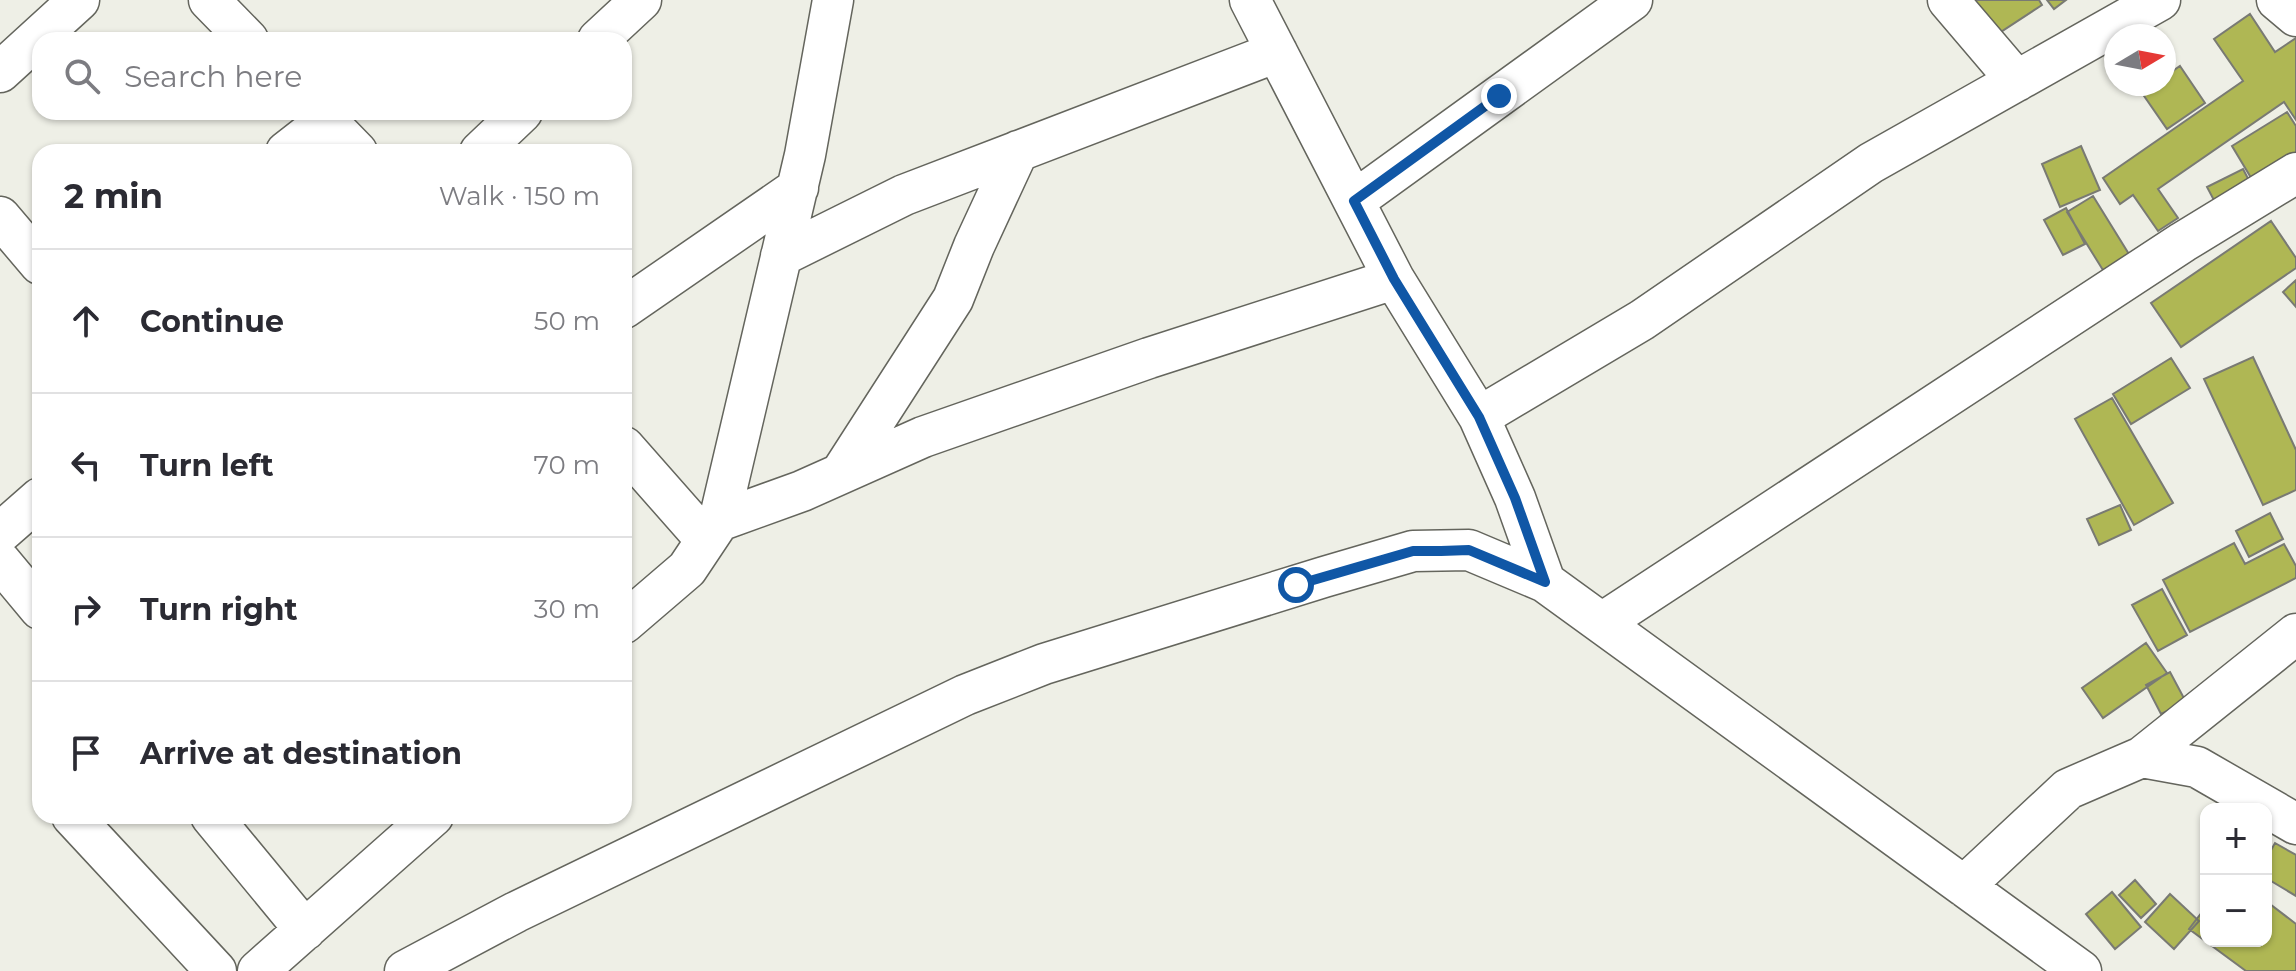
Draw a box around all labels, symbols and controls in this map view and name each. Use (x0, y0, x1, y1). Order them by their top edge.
north arrow (2104, 24, 2176, 96)
search box (32, 32, 632, 120)
icon: search (60, 54, 104, 98)
text: Search here (124, 58, 302, 95)
route end (1481, 78, 1517, 114)
text: 2 min (64, 175, 163, 217)
text: Walk · 150 m (439, 180, 600, 212)
icon: ahead (64, 299, 108, 343)
text: Continue (140, 303, 284, 340)
text: 50 m (534, 305, 600, 337)
icon: left (64, 443, 108, 487)
text: Turn left (140, 447, 273, 484)
text: 70 m (534, 449, 600, 481)
route start (1278, 567, 1314, 603)
icon: right (64, 587, 108, 631)
text: Turn right (140, 591, 297, 628)
text: 30 m (534, 593, 600, 625)
icon: arrive (64, 731, 108, 775)
text: Arrive at destination (140, 735, 462, 772)
map controls (2200, 803, 2272, 947)
button: + (2200, 803, 2272, 875)
button: − (2200, 875, 2272, 947)

